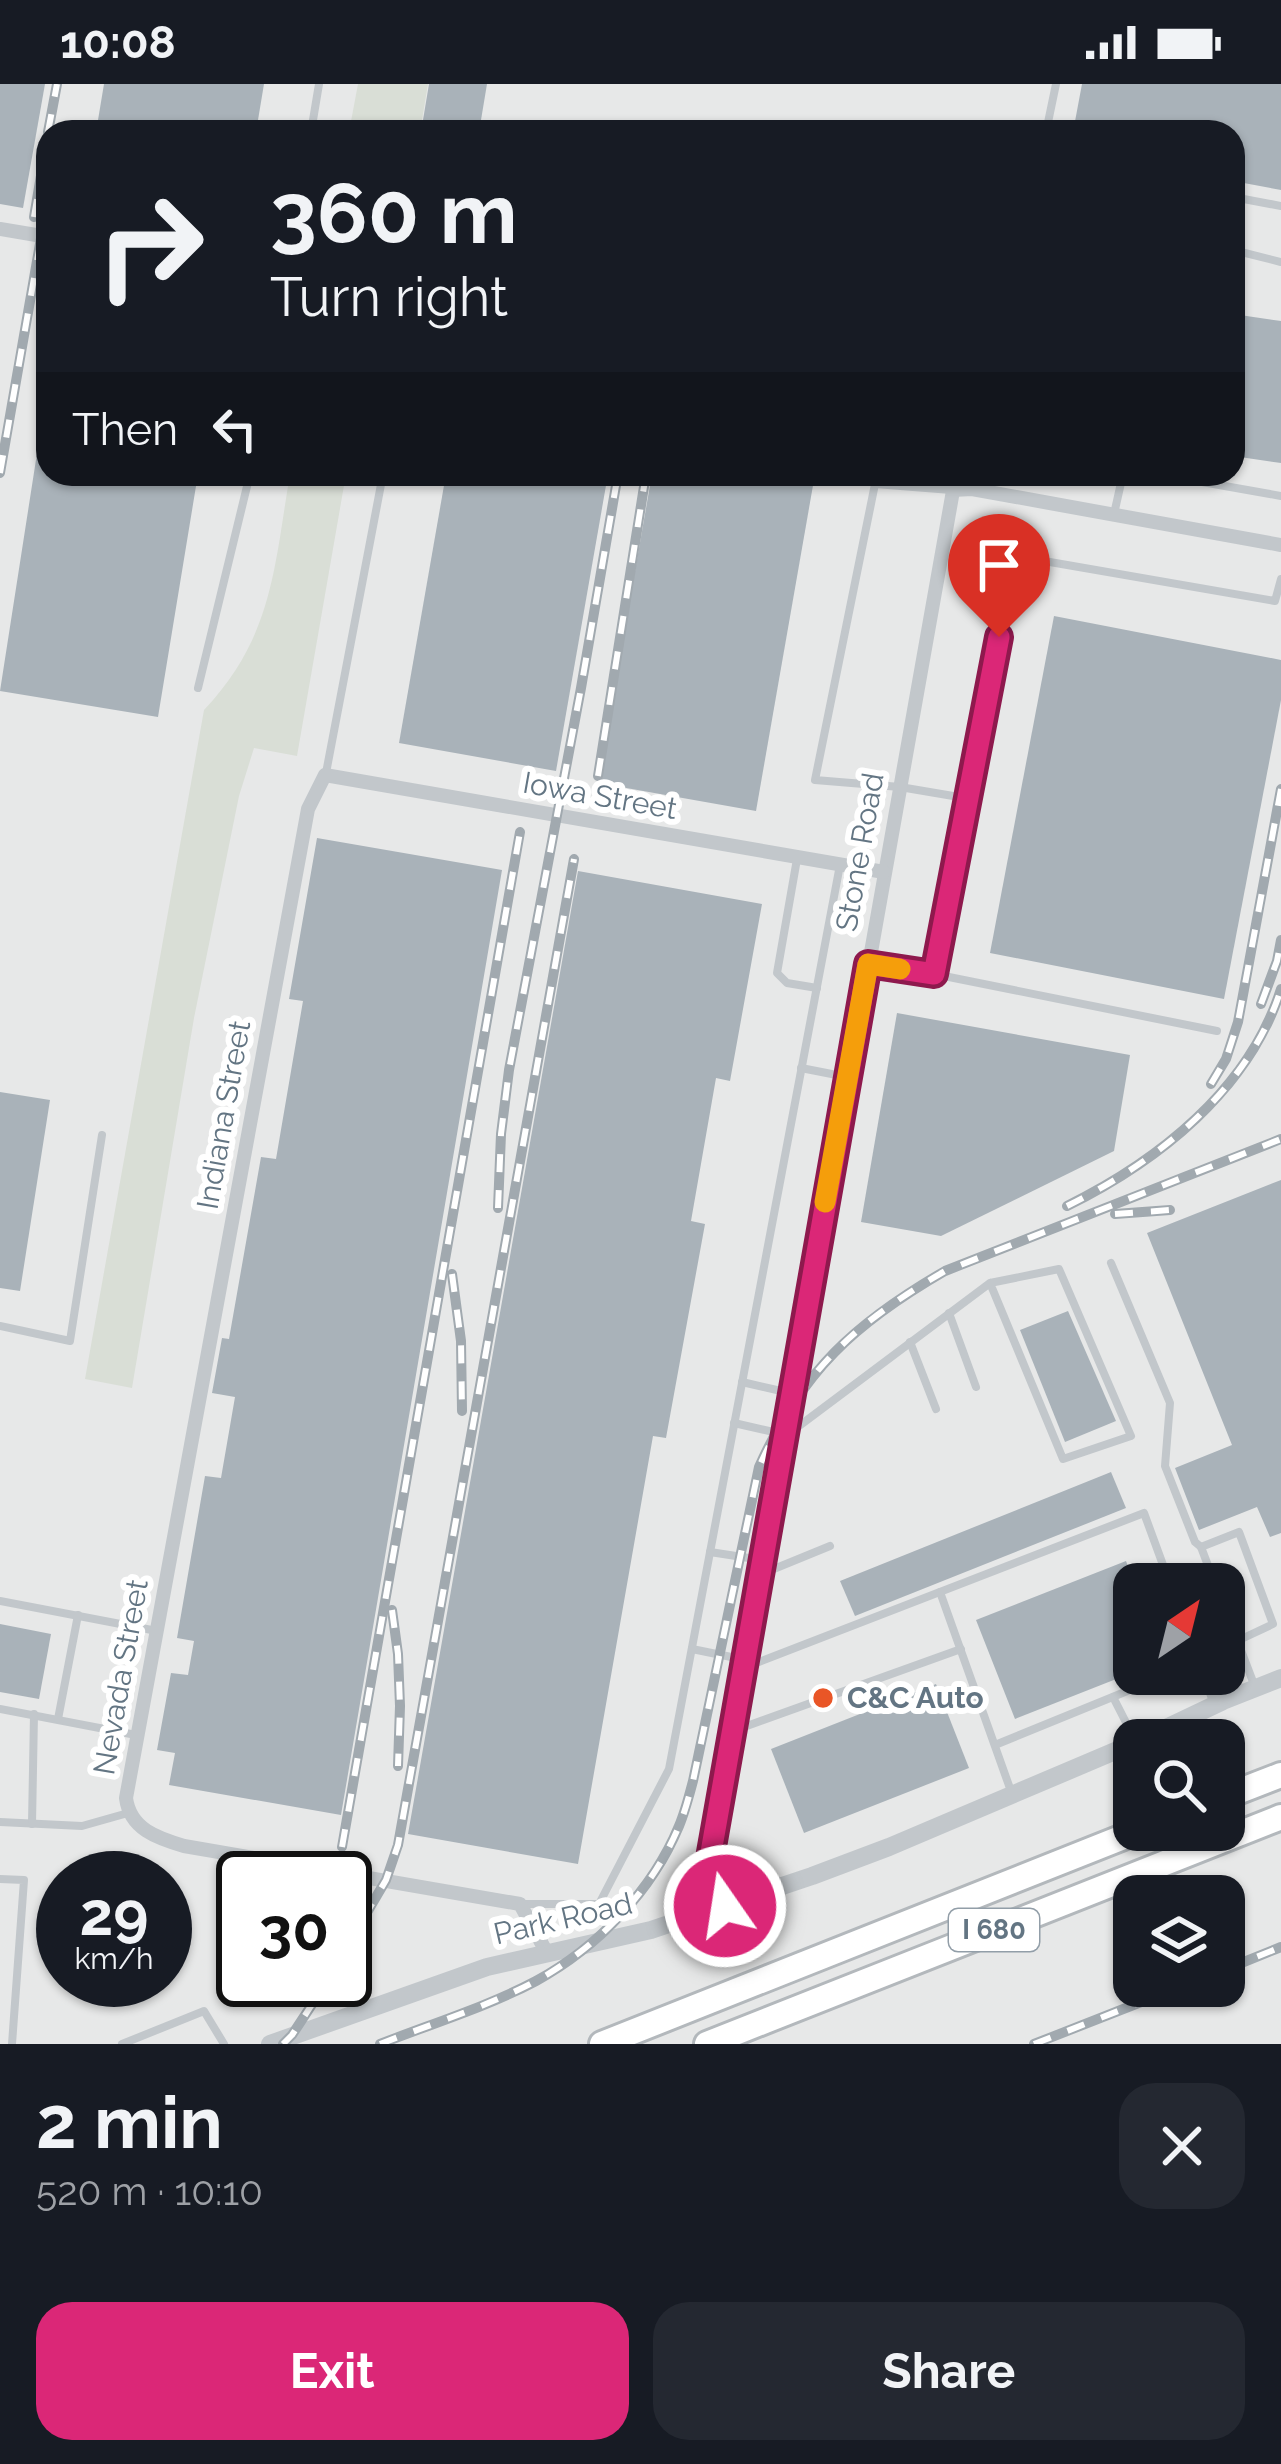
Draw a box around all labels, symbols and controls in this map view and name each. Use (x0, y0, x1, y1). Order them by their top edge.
text: 10:08 (60, 16, 176, 69)
text: 360 m (270, 164, 518, 263)
icon: right (72, 168, 228, 324)
text: Turn right (270, 265, 508, 329)
icon: left (202, 396, 268, 462)
text: Then (72, 403, 178, 456)
pin (948, 514, 1050, 637)
icon: arrive (966, 532, 1032, 598)
street label: Iowa Street (520, 765, 680, 826)
street label: Stone Road (828, 770, 891, 934)
street label: Indiana Street (190, 1018, 257, 1212)
north arrow (1113, 1563, 1245, 1695)
map controls (1113, 1563, 1245, 2007)
street label: Nevada Street (86, 1576, 155, 1777)
place label: C&C Auto (847, 1680, 984, 1715)
marker: C&C Auto (810, 1685, 836, 1711)
button: search (1113, 1719, 1245, 1851)
position arrow (662, 1843, 788, 1969)
speed limit sign: 30 (216, 1851, 372, 2007)
button: layers (1113, 1875, 1245, 2007)
text: 29 (79, 1879, 149, 1949)
street label: Park Road (490, 1886, 635, 1951)
road number: I 680 (949, 1909, 1039, 1951)
text: km/h (74, 1941, 154, 1976)
text: 2 min (36, 2080, 223, 2165)
button: close (1119, 2083, 1245, 2209)
text: 520 m · 10:10 (36, 2168, 263, 2214)
button: Exit (36, 2302, 629, 2440)
button: Share (653, 2302, 1245, 2440)

